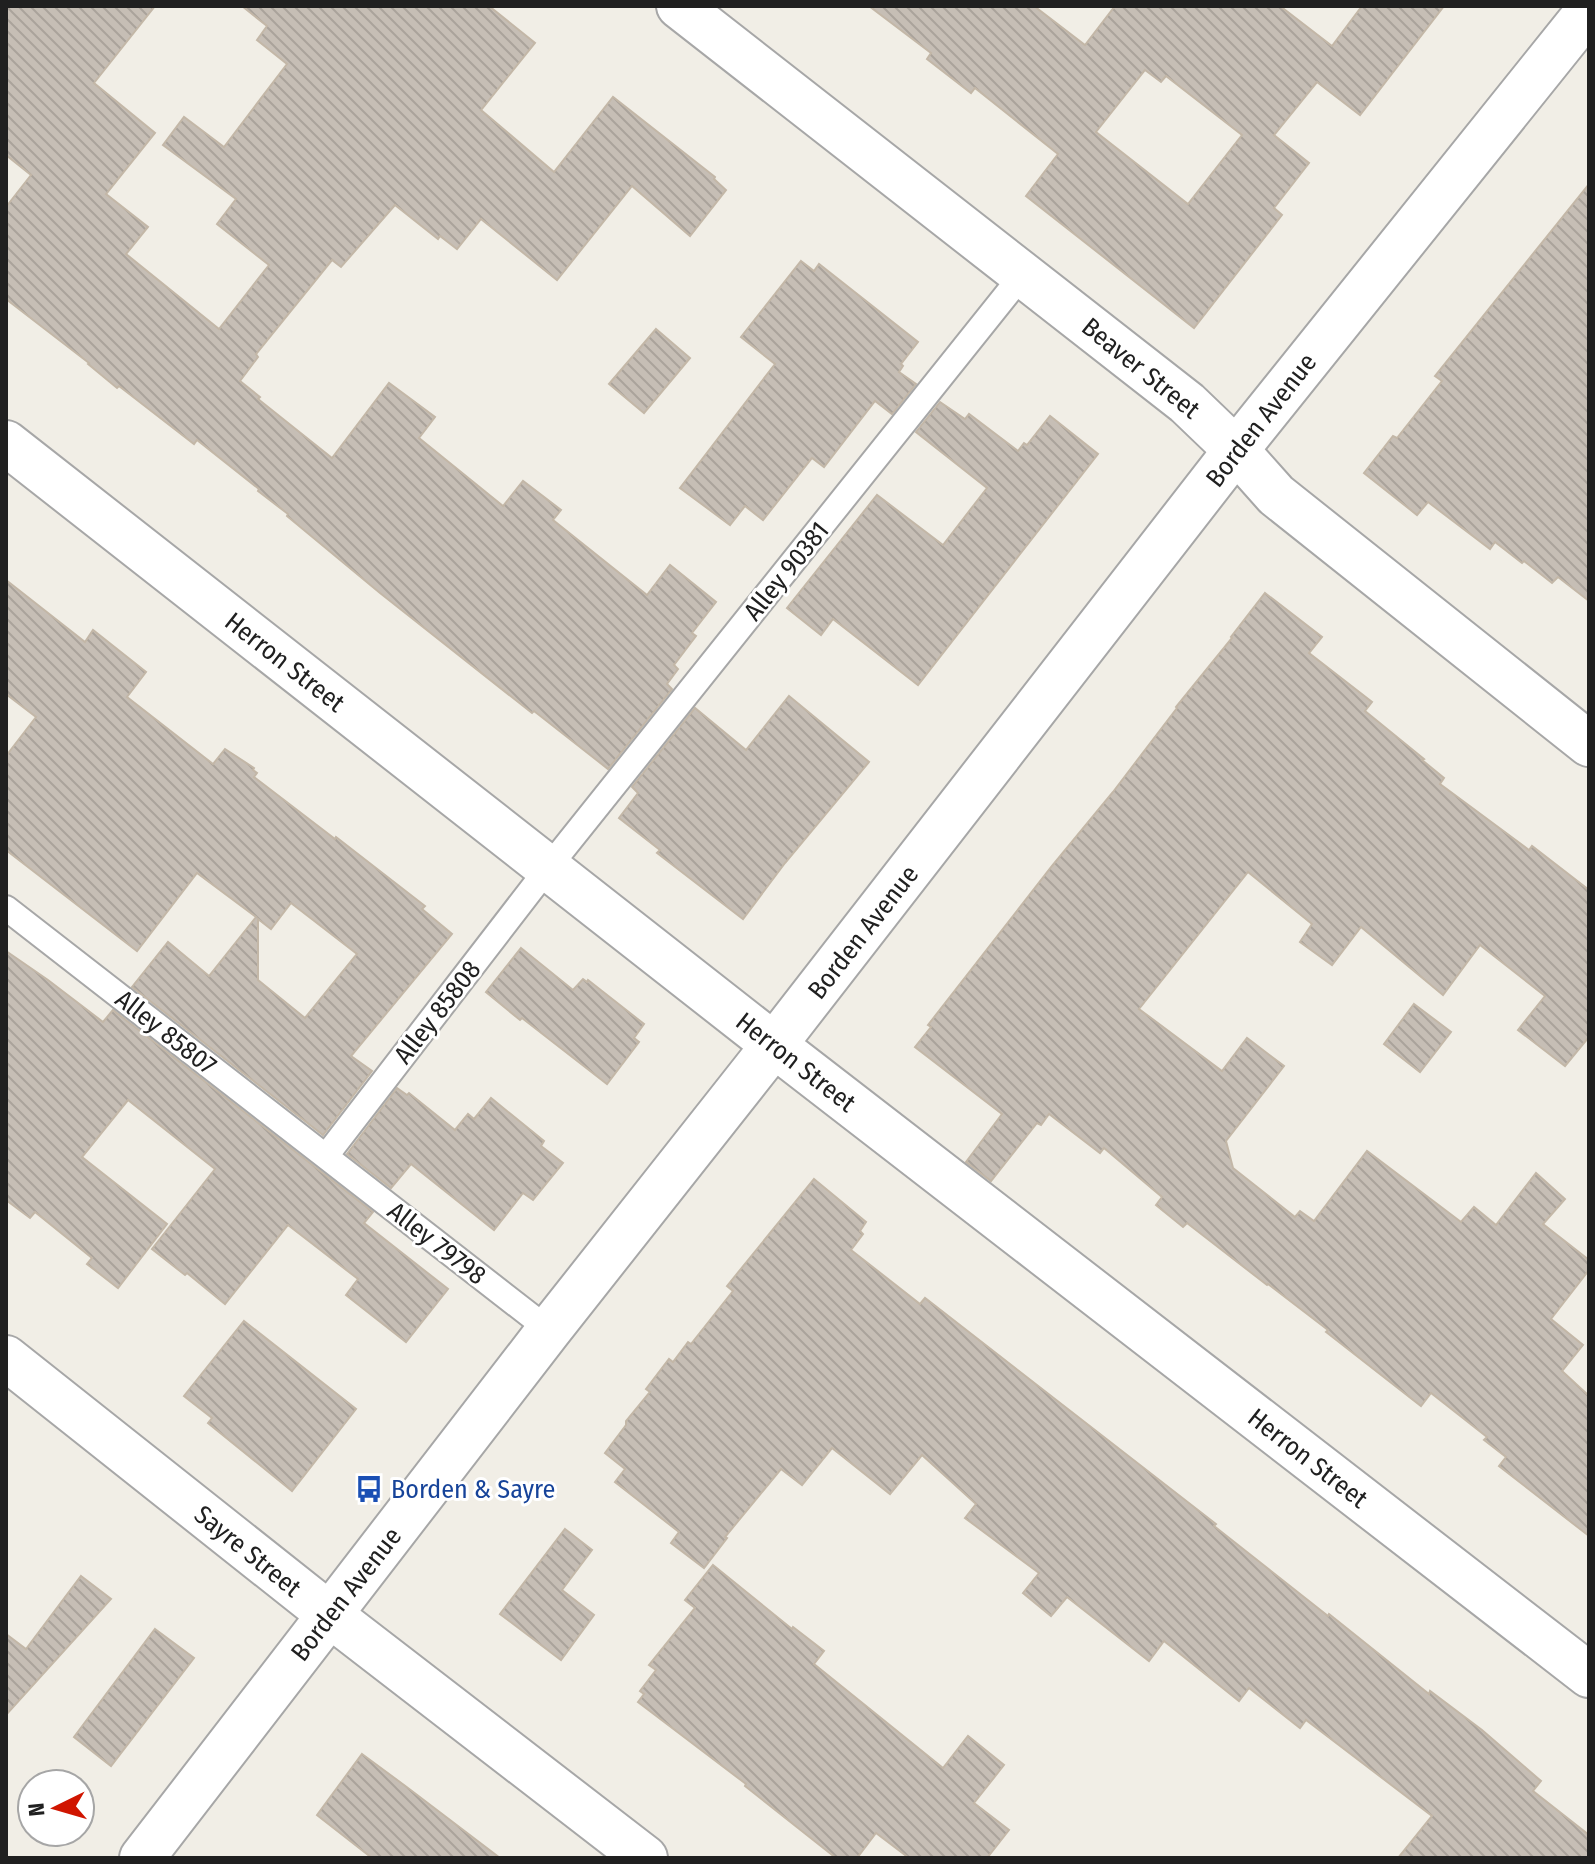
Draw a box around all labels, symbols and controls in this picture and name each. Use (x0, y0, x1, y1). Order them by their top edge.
street label: Beaver Street (1076, 311, 1206, 426)
street label: Borden Avenue (1200, 347, 1323, 493)
street label: Alley 90381 (737, 516, 836, 627)
street label: Herron Street (219, 606, 351, 719)
street label: Borden Avenue (802, 859, 925, 1005)
street label: Alley 85808 (388, 955, 487, 1070)
street label: Alley 85807 (109, 983, 222, 1081)
street label: Herron Street (730, 1006, 862, 1119)
street label: Alley 79798 (381, 1195, 492, 1291)
street label: Herron Street (1242, 1402, 1374, 1515)
bus stop icon: Borden & Sayre (354, 1474, 384, 1504)
place label: Borden & Sayre (391, 1474, 555, 1505)
street label: Sayre Street (188, 1499, 308, 1604)
street label: Borden Avenue (285, 1521, 408, 1667)
north arrow (16, 1768, 96, 1848)
text: N (23, 1802, 51, 1817)

